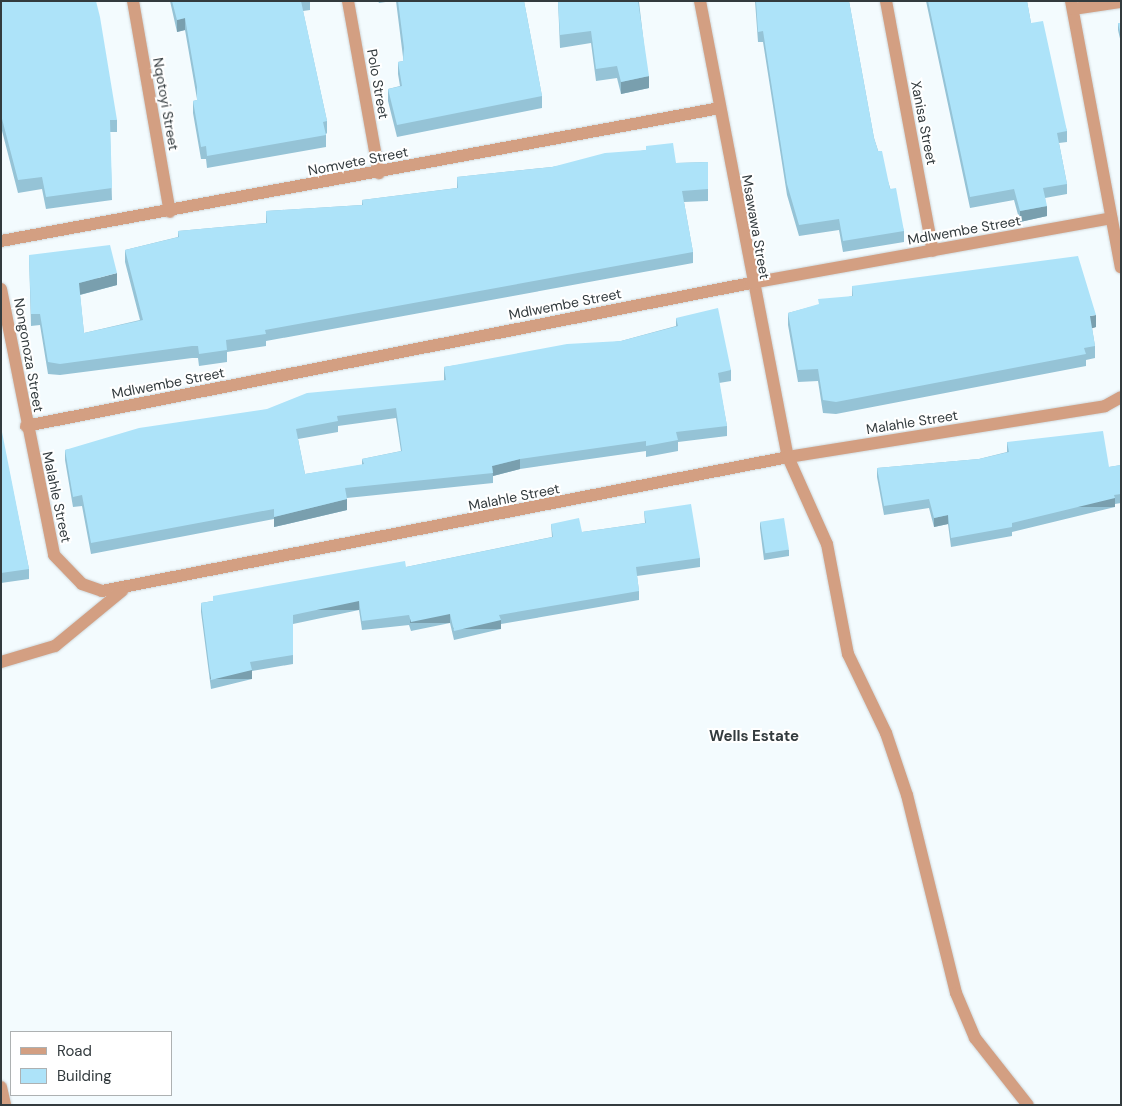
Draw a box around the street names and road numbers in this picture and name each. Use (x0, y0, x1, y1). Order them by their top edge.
street label: Polo Street (364, 48, 392, 120)
street label: Nqotoyi Street (150, 56, 182, 152)
street label: Xanisa Street (908, 80, 940, 166)
street label: Nomvete Street (306, 143, 410, 179)
street label: Msawawa Street (739, 174, 773, 280)
street label: Mdlwembe Street (906, 212, 1022, 248)
street label: Mdlwembe Street (507, 285, 623, 323)
street label: Nongonoza Street (11, 297, 47, 413)
street label: Mdlwembe Street (110, 364, 226, 402)
street label: Malahle Street (865, 406, 959, 438)
street label: Malahle Street (39, 450, 75, 544)
street label: Malahle Street (467, 480, 561, 514)

